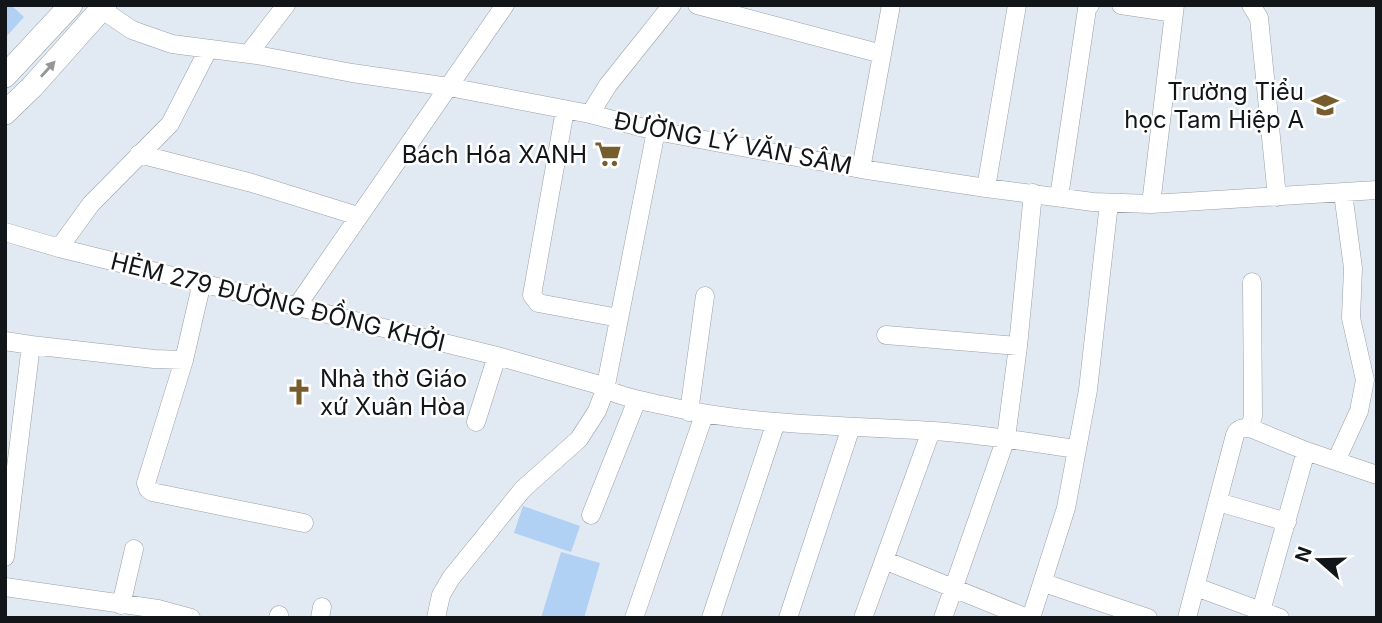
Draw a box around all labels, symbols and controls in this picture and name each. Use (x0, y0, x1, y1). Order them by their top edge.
one-way arrow (40, 60, 56, 78)
place label: Trường Tiểu học Tam Hiệp A (1124, 77, 1304, 134)
school or university icon: Trường Tiểu học Tam Hiệp A (1310, 90, 1340, 120)
street label: ĐƯỜNG LÝ VĂN SÂM (612, 105, 855, 180)
supermarket icon: Bách Hóa XANH (593, 139, 623, 169)
place label: Bách Hóa XANH (402, 140, 587, 169)
street label: HẺM 279 ĐƯỜNG ĐỒNG KHỞI (108, 242, 449, 358)
place label: Nhà thờ Giáo xứ Xuân Hòa (320, 364, 467, 421)
church icon: Nhà thờ Giáo xứ Xuân Hòa (284, 377, 314, 407)
north arrow (1284, 525, 1354, 595)
text: N (1290, 544, 1317, 565)

